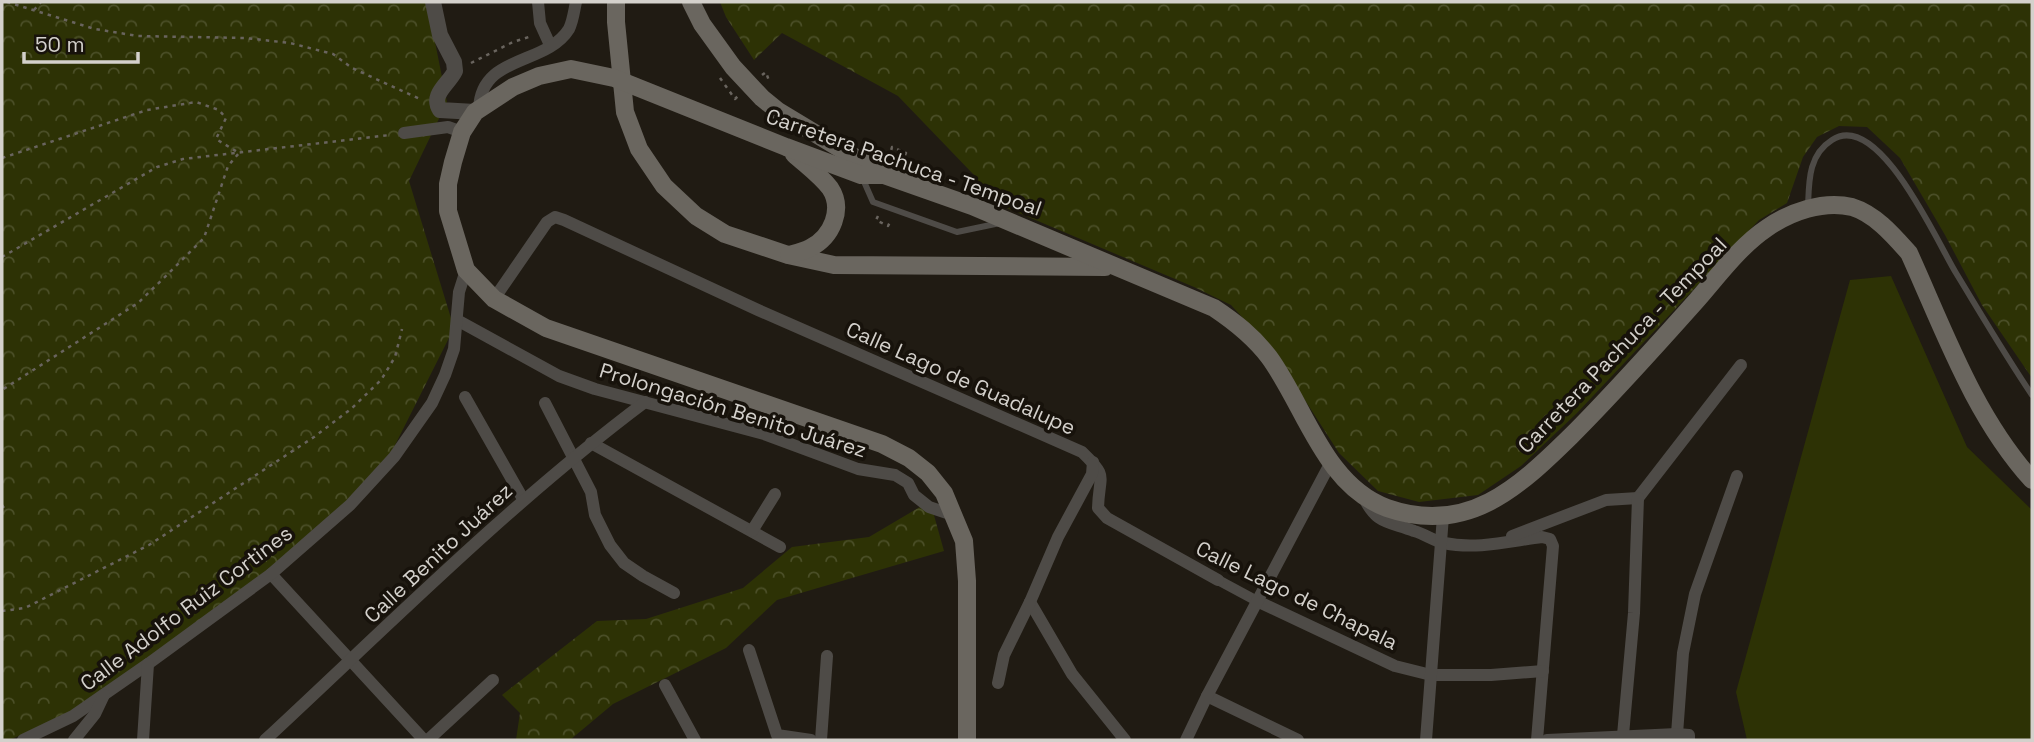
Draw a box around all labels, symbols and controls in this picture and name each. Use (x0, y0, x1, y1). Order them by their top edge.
scale bar (24, 21, 138, 65)
text: 50 m (35, 31, 85, 58)
street label: Carretera Pachuca - Tempoal (763, 102, 1045, 222)
street label: Carretera Pachuca - Tempoal (1512, 231, 1732, 459)
street label: Calle Lago de Guadalupe (842, 315, 1080, 441)
street label: Prolongación Benito Juárez (596, 356, 870, 464)
street label: Calle Benito Juárez (358, 477, 518, 629)
street label: Calle Adolfo Ruiz Cortines (75, 519, 297, 697)
street label: Calle Lago de Chapala (1192, 534, 1402, 656)

